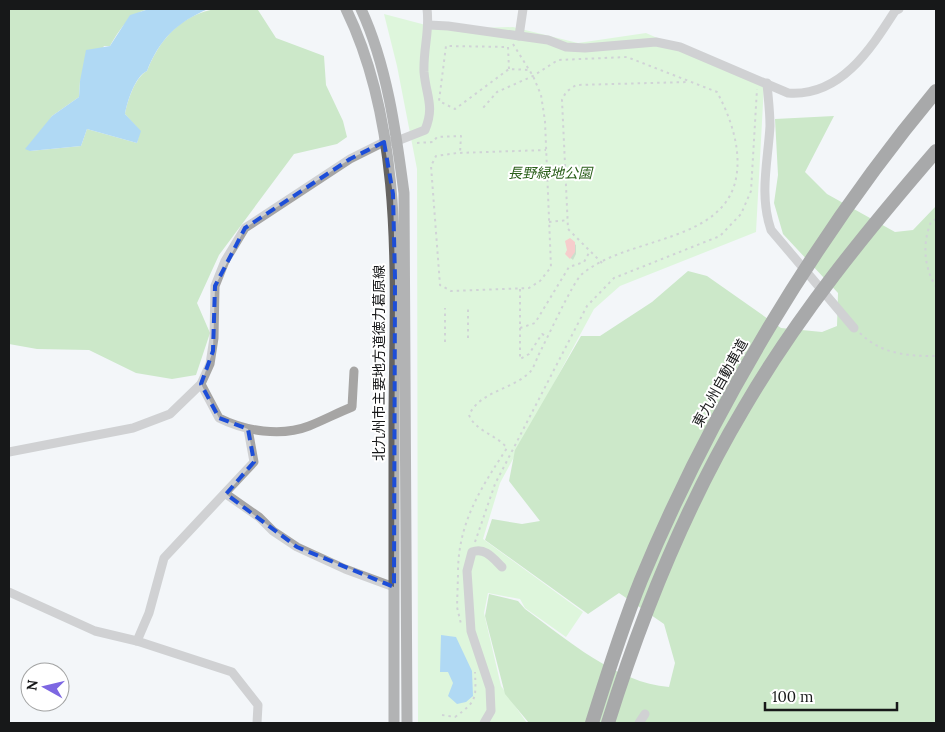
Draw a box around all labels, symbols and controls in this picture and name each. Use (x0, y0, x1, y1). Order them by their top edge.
park label: 長野緑地公園 (508, 164, 594, 182)
street label: 北九州市主要地方道徳力葛原線 (370, 265, 388, 461)
street label: 東九州自動車道 (688, 336, 752, 430)
north arrow (20, 662, 70, 712)
text: N (22, 678, 42, 692)
scale bar (765, 680, 898, 712)
text: 100 m (772, 687, 813, 706)

